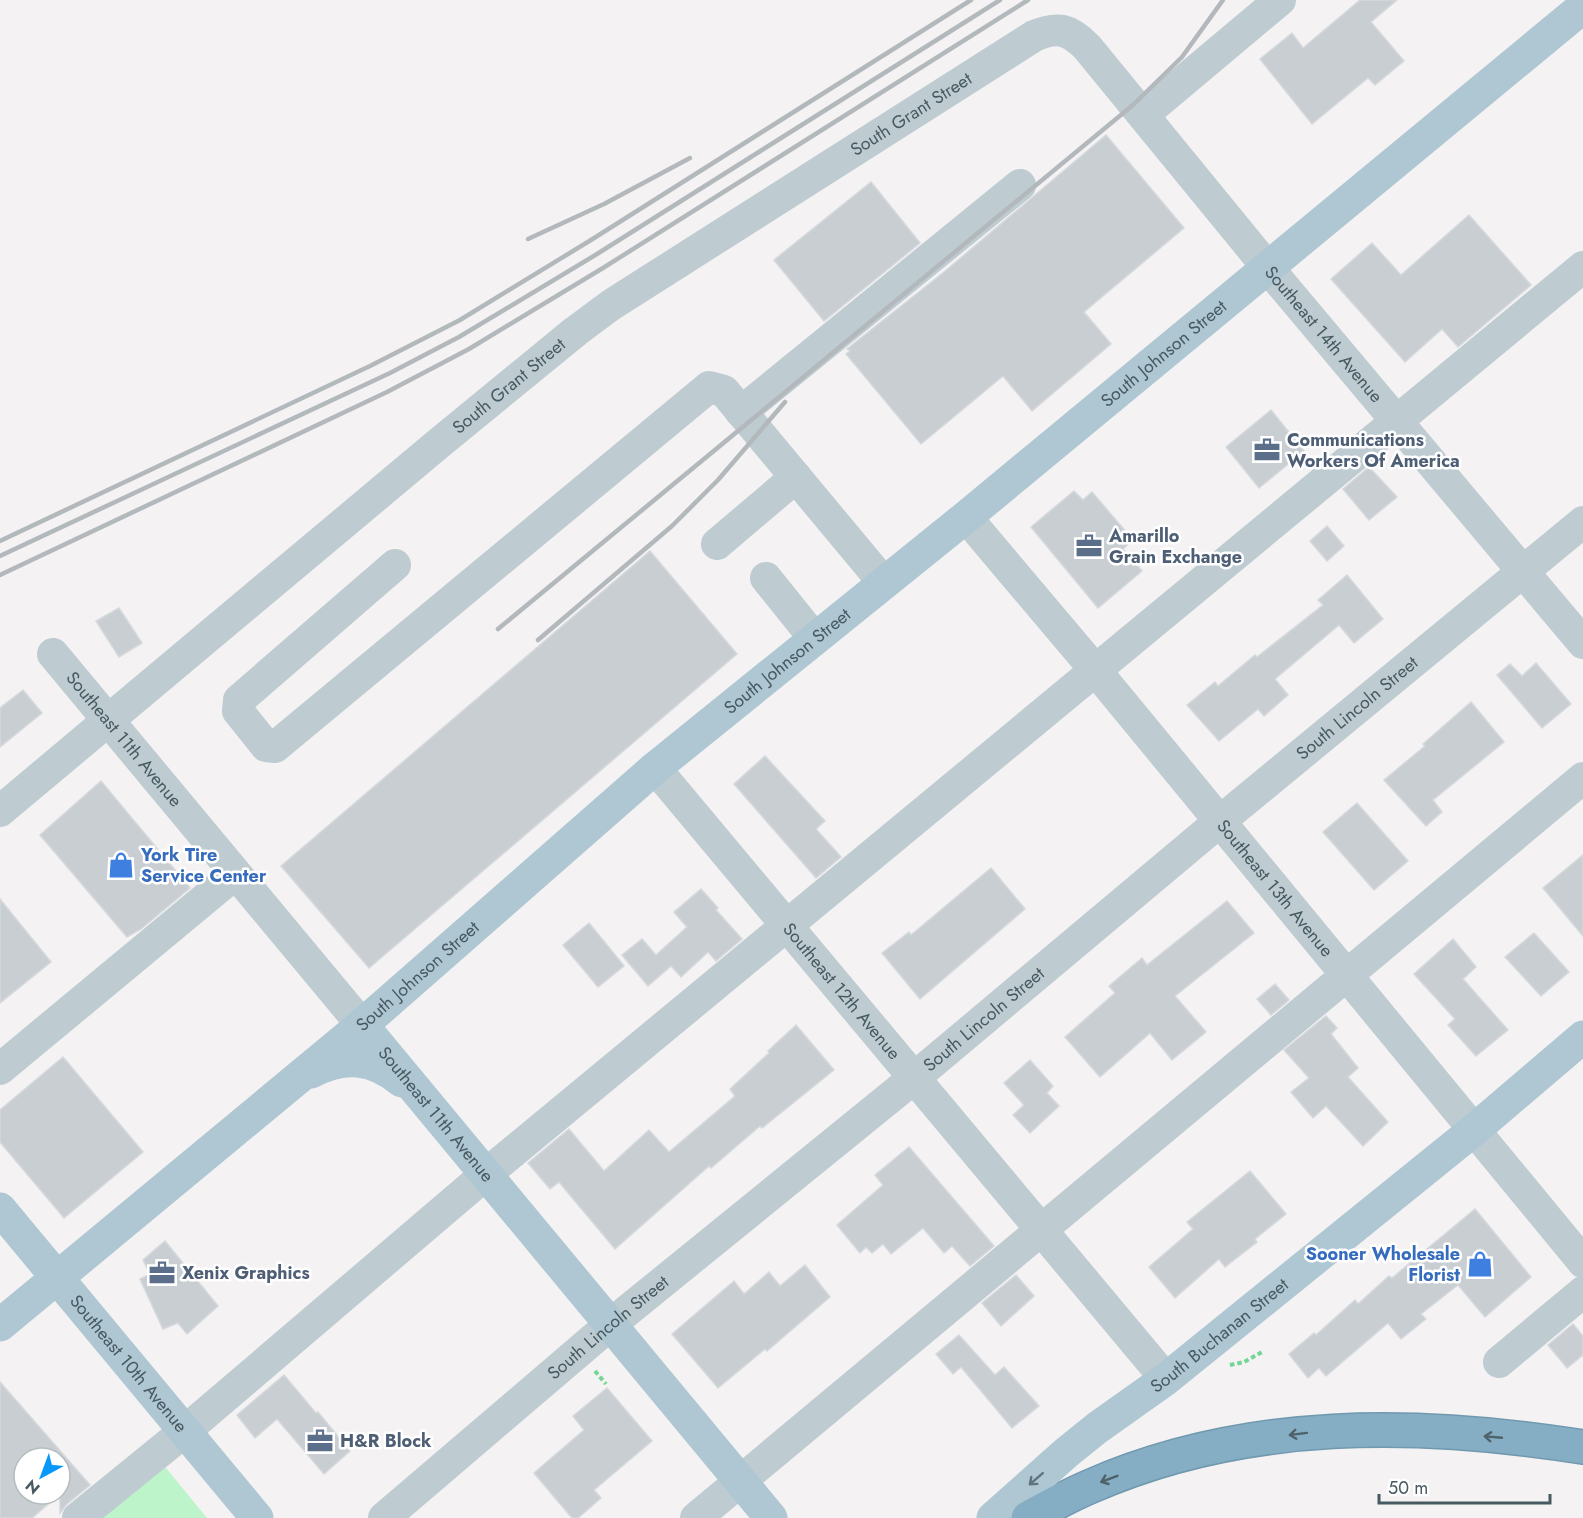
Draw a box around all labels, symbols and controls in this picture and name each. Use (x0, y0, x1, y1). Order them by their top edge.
street label: South Grant Street (845, 65, 977, 163)
street label: Southeast 14th Avenue (1259, 260, 1389, 408)
street label: South Johnson Street (1095, 293, 1233, 413)
street label: South Grant Street (447, 331, 572, 440)
place label: Communications Workers Of America (1287, 427, 1460, 474)
office icon: Communications Workers Of America (1252, 435, 1282, 465)
place label: Amarillo Grain Exchange (1108, 523, 1242, 570)
office icon: Amarillo Grain Exchange (1074, 531, 1104, 561)
street label: South Johnson Street (718, 602, 857, 720)
street label: South Lincoln Street (1291, 650, 1424, 766)
street label: Southeast 11th Avenue (60, 666, 188, 813)
street label: Southeast 13th Avenue (1211, 814, 1339, 963)
place label: York Tire Service Center (140, 842, 267, 889)
shop icon: York Tire Service Center (106, 850, 136, 880)
street label: South Johnson Street (350, 915, 485, 1038)
street label: Southeast 12th Avenue (777, 917, 907, 1065)
street label: South Lincoln Street (918, 960, 1050, 1078)
street label: Southeast 11th Avenue (372, 1041, 500, 1188)
place label: Sooner Wholesale Florist (1306, 1241, 1460, 1288)
shop icon: Sooner Wholesale Florist (1465, 1249, 1495, 1279)
office icon: Xenix Graphics (147, 1258, 177, 1288)
place label: Xenix Graphics (182, 1260, 310, 1286)
street label: South Lincoln Street (542, 1269, 675, 1386)
street label: South Buchanan Street (1145, 1272, 1295, 1399)
street label: Southeast 10th Avenue (64, 1289, 194, 1438)
office icon: H&R Block (305, 1426, 335, 1456)
place label: H&R Block (340, 1428, 432, 1454)
one-way arrow (1289, 1428, 1309, 1439)
one-way arrow (1483, 1431, 1503, 1442)
north arrow (12, 1446, 72, 1506)
scale bar (1379, 1467, 1550, 1505)
one-way arrow (1029, 1472, 1044, 1486)
text: N (20, 1474, 45, 1500)
one-way arrow (1100, 1474, 1119, 1485)
text: 50 m (1388, 1475, 1428, 1501)

